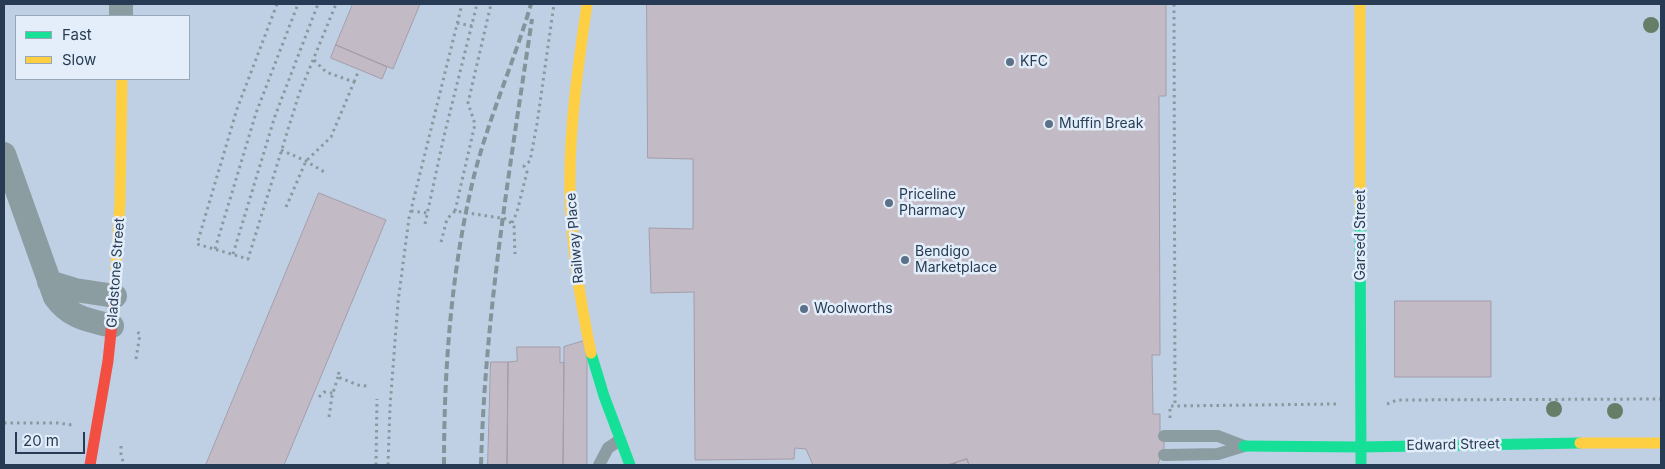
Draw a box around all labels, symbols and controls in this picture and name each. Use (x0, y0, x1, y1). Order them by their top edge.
legend (15, 15, 190, 80)
text: Fast (62, 25, 92, 44)
text: Slow (62, 50, 96, 69)
place label: KFC (1020, 54, 1048, 70)
marker: KFC (1004, 56, 1016, 68)
place label: Muffin Break (1059, 116, 1143, 132)
marker: Muffin Break (1043, 118, 1055, 130)
place label: Priceline Pharmacy (899, 187, 965, 220)
street label: Garsed Street (1353, 189, 1369, 281)
street label: Railway Place (563, 192, 587, 284)
marker: Priceline Pharmacy (883, 197, 895, 209)
street label: Gladstone Street (104, 217, 128, 329)
place label: Bendigo Marketplace (915, 244, 997, 276)
marker: Bendigo Marketplace (899, 254, 911, 266)
place label: Woolworths (814, 301, 893, 317)
marker: Woolworths (798, 303, 810, 315)
scale bar (18, 422, 88, 454)
text: 20 m (23, 431, 59, 450)
street label: Edward Street (1406, 436, 1500, 454)

